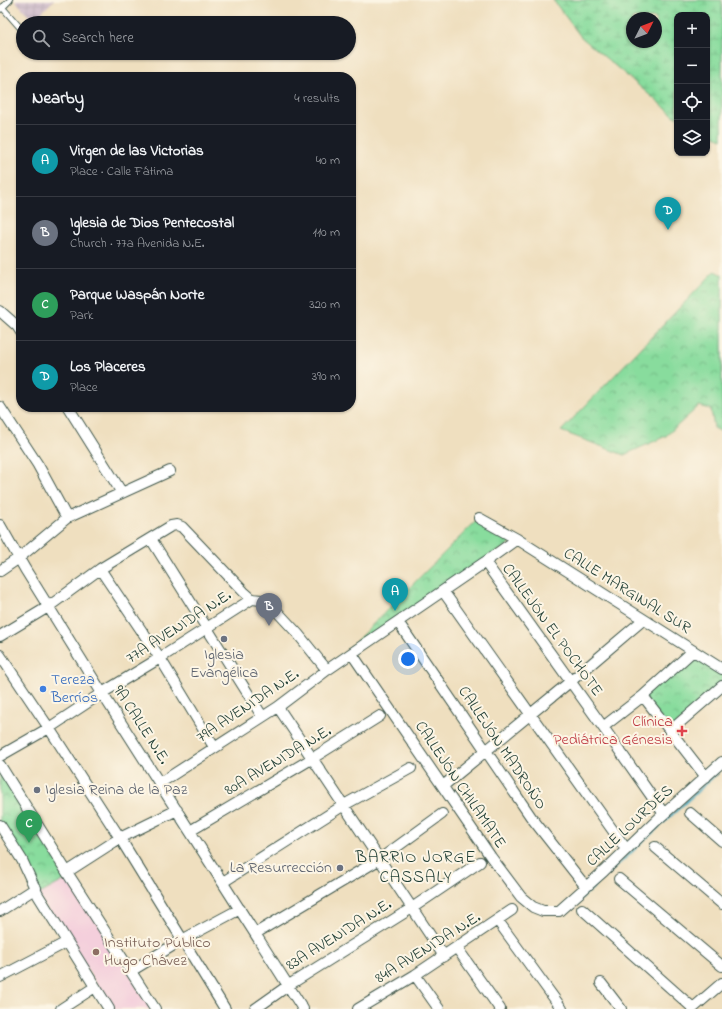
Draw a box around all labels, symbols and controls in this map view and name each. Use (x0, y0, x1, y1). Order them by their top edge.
north arrow (626, 12, 662, 48)
map controls (674, 12, 710, 156)
button: + (674, 12, 710, 48)
search box (16, 16, 356, 60)
icon: search (30, 27, 52, 49)
text: Search here (62, 27, 134, 49)
button: − (674, 48, 710, 84)
button: locate (674, 84, 710, 120)
text: Nearby (32, 86, 84, 111)
text: 4 results (294, 89, 340, 108)
button: layers (674, 120, 710, 156)
text: Virgen de las Victorias (70, 140, 204, 162)
text: A (41, 151, 49, 170)
text: 40 m (316, 151, 340, 170)
text: Place · Calle Fátima (70, 162, 173, 181)
pin: D (655, 197, 681, 230)
text: Iglesia de Dios Pentecostal (70, 212, 234, 234)
text: B (41, 223, 49, 242)
text: 110 m (313, 223, 340, 242)
text: Church · 77a Avenida N.E. (70, 234, 204, 253)
text: Parque Waspán Norte (70, 284, 204, 306)
text: C (41, 295, 49, 314)
text: 320 m (309, 295, 340, 314)
text: Park (70, 306, 94, 325)
text: Los Placeres (70, 356, 146, 378)
text: D (40, 367, 50, 386)
text: 390 m (312, 367, 340, 386)
text: Place (70, 378, 98, 397)
street label: CALLE MARGINAL SUR (559, 542, 696, 640)
street label: CALLEJÓN EL POCHOTE (496, 559, 608, 701)
pin: A (382, 578, 408, 611)
street label: 77A AVENIDA N.E. (122, 584, 236, 670)
pin: B (256, 593, 282, 626)
marker: Iglesia Evangélica (219, 634, 229, 644)
place label: Iglesia Evangélica (190, 643, 258, 685)
your location (398, 649, 418, 669)
street label: 79A AVENIDA N.E. (192, 663, 304, 749)
place label: Tereza Berríos (50, 668, 98, 710)
street label: 9A CALLE N.E. (106, 681, 176, 769)
street label: CALLEJÓN MADROÑO (452, 681, 552, 815)
marker: Tereza Berríos (38, 684, 48, 694)
place label: Clínica Pediátrica Génesis (553, 710, 673, 752)
street label: CALLEJÓN CHILAMATE (408, 716, 512, 854)
street label: 80A AVENIDA N.E. (220, 720, 336, 802)
marker: Clínica Pediátrica Génesis (676, 725, 688, 737)
place label: Iglesia Reina de la Paz (45, 778, 188, 802)
street label: CALLE LOURDES (581, 779, 679, 873)
marker: Iglesia Reina de la Paz (32, 785, 42, 795)
pin: C (16, 810, 42, 843)
district label: BARRIO JORGE CASSALY (354, 845, 477, 890)
place label: La Resurrección (230, 856, 332, 880)
marker: La Resurrección (335, 863, 345, 873)
street label: 83A AVENIDA N.E. (281, 893, 397, 977)
street label: 84A AVENIDA N.E. (370, 906, 486, 990)
place label: Instituto Público Hugo Chávez (104, 931, 211, 973)
marker: Instituto Público Hugo Chávez (91, 947, 101, 957)

